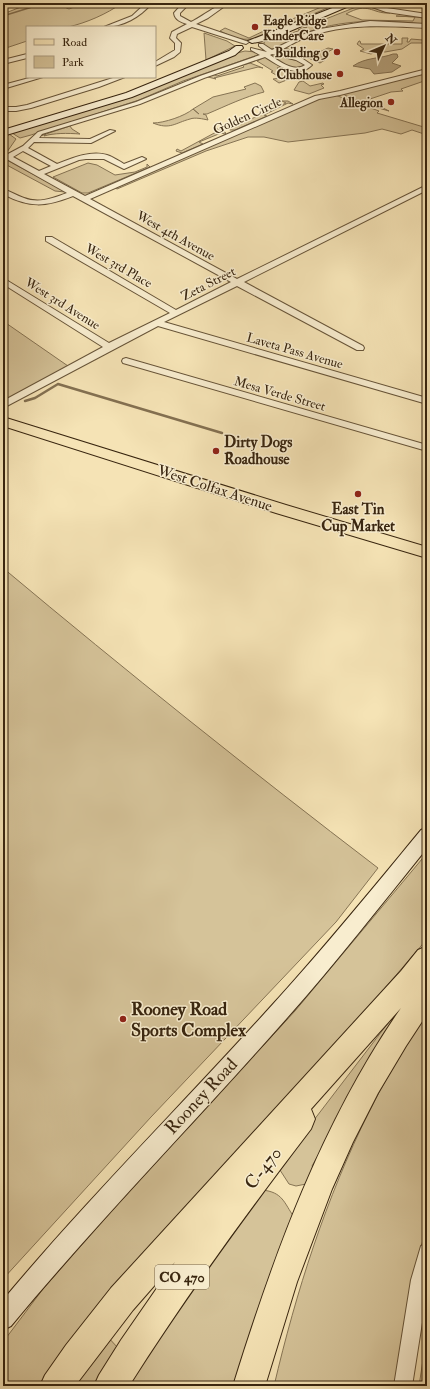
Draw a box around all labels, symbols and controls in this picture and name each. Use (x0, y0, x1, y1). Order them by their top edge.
place label: Eagle Ridge KinderCare (263, 13, 327, 44)
marker: Eagle Ridge KinderCare (250, 22, 260, 32)
legend (26, 26, 156, 78)
north arrow (364, 26, 404, 66)
text: N (382, 31, 400, 48)
text: Road (62, 35, 87, 50)
place label: Building 9 (275, 45, 329, 62)
marker: Building 9 (332, 47, 342, 57)
text: Park (62, 55, 84, 70)
place label: Clubhouse (277, 67, 333, 83)
marker: Clubhouse (335, 69, 345, 79)
street label: Golden Circle (211, 93, 285, 138)
place label: Allegion (339, 95, 383, 112)
marker: Allegion (386, 97, 396, 107)
street label: West 4th Avenue (133, 207, 218, 264)
street label: West 3rd Place (81, 240, 155, 292)
street label: Zeta Street (179, 263, 238, 304)
street label: West 3rd Avenue (21, 274, 103, 334)
street label: Laveta Pass Avenue (245, 330, 345, 373)
street label: Mesa Verde Street (232, 373, 327, 415)
place label: Dirty Dogs Roadhouse (224, 433, 292, 469)
marker: Dirty Dogs Roadhouse (211, 446, 221, 456)
street label: West Colfax Avenue (154, 461, 275, 516)
marker: East Tin Cup Market (353, 489, 363, 499)
place label: East Tin Cup Market (321, 500, 395, 537)
place label: Rooney Road Sports Complex (131, 998, 247, 1042)
marker: Rooney Road Sports Complex (118, 1014, 128, 1024)
street label: Rooney Road (160, 1053, 243, 1139)
street label: C-470 (240, 1143, 287, 1194)
road number: CO 470 (155, 1265, 209, 1289)

